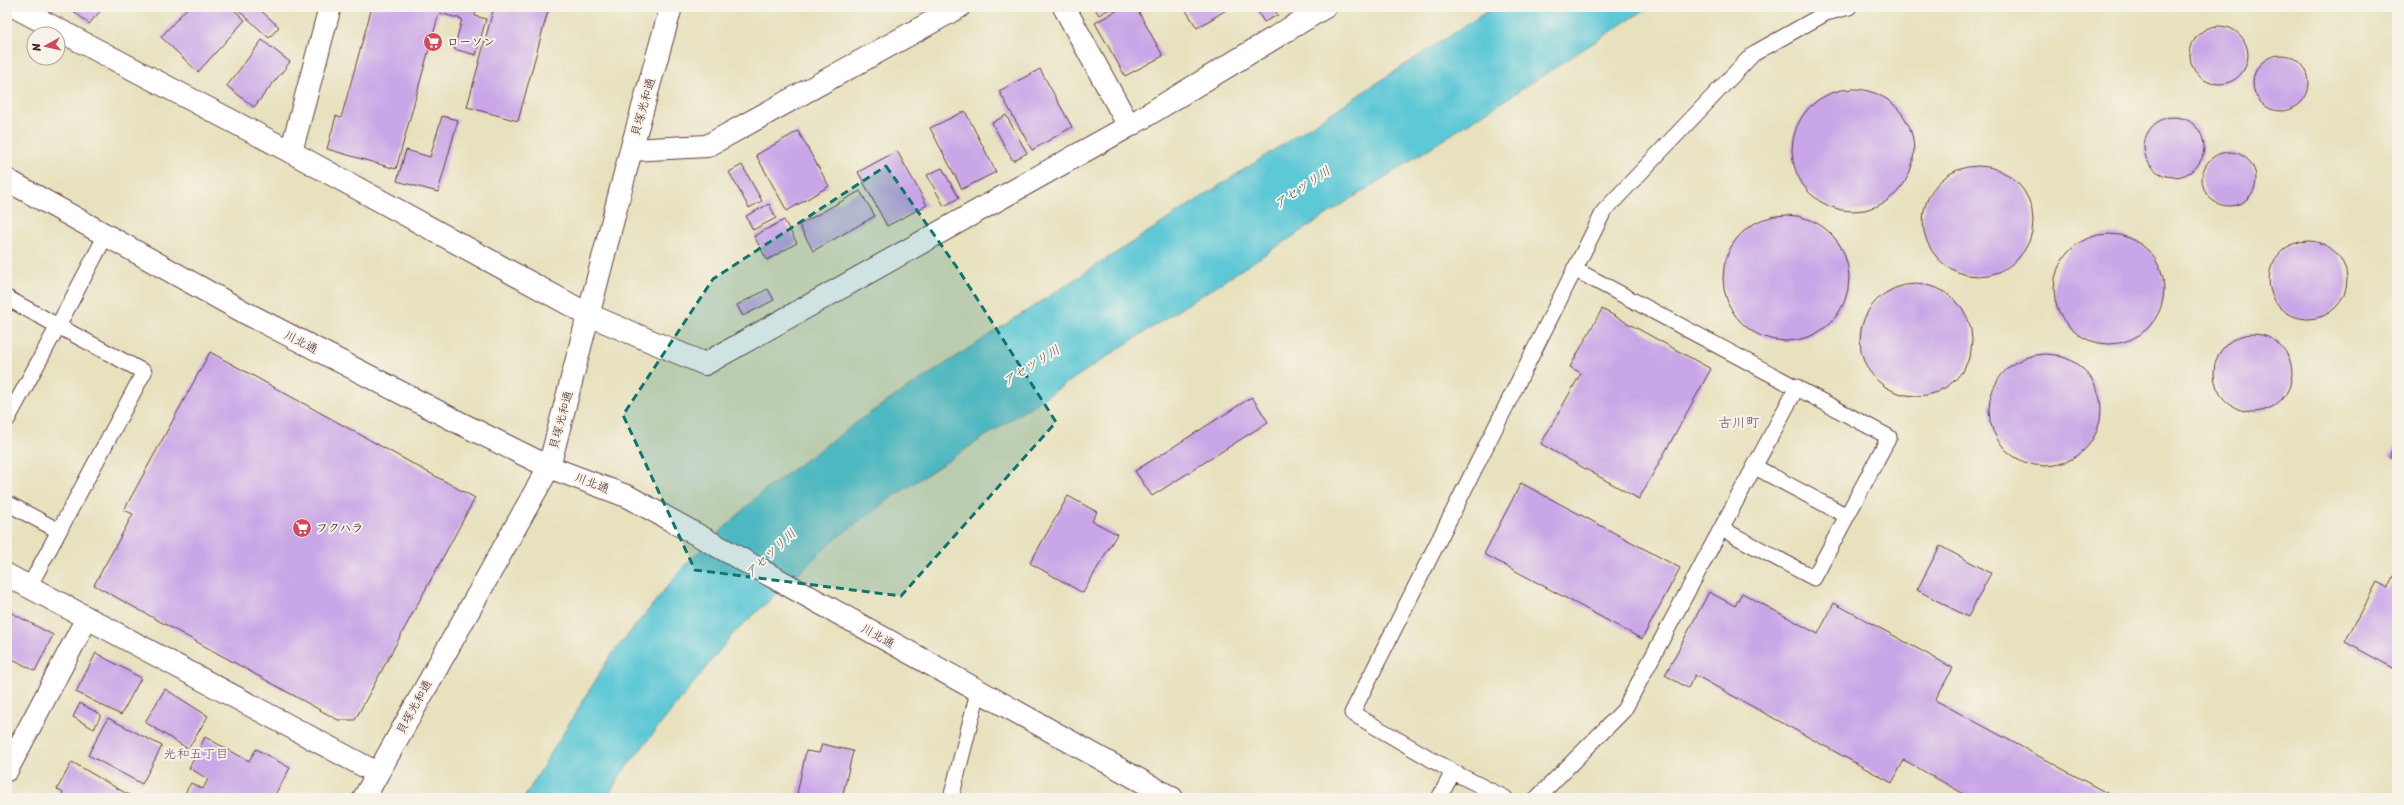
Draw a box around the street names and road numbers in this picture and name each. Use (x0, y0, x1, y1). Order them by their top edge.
street label: 貝塚光和通 (624, 75, 662, 139)
street label: 川北通 (280, 324, 322, 360)
street label: 貝塚光和通 (543, 388, 579, 452)
street label: 川北通 (571, 466, 613, 500)
street label: 川北通 (857, 618, 899, 654)
street label: 貝塚光和通 (390, 675, 438, 739)

